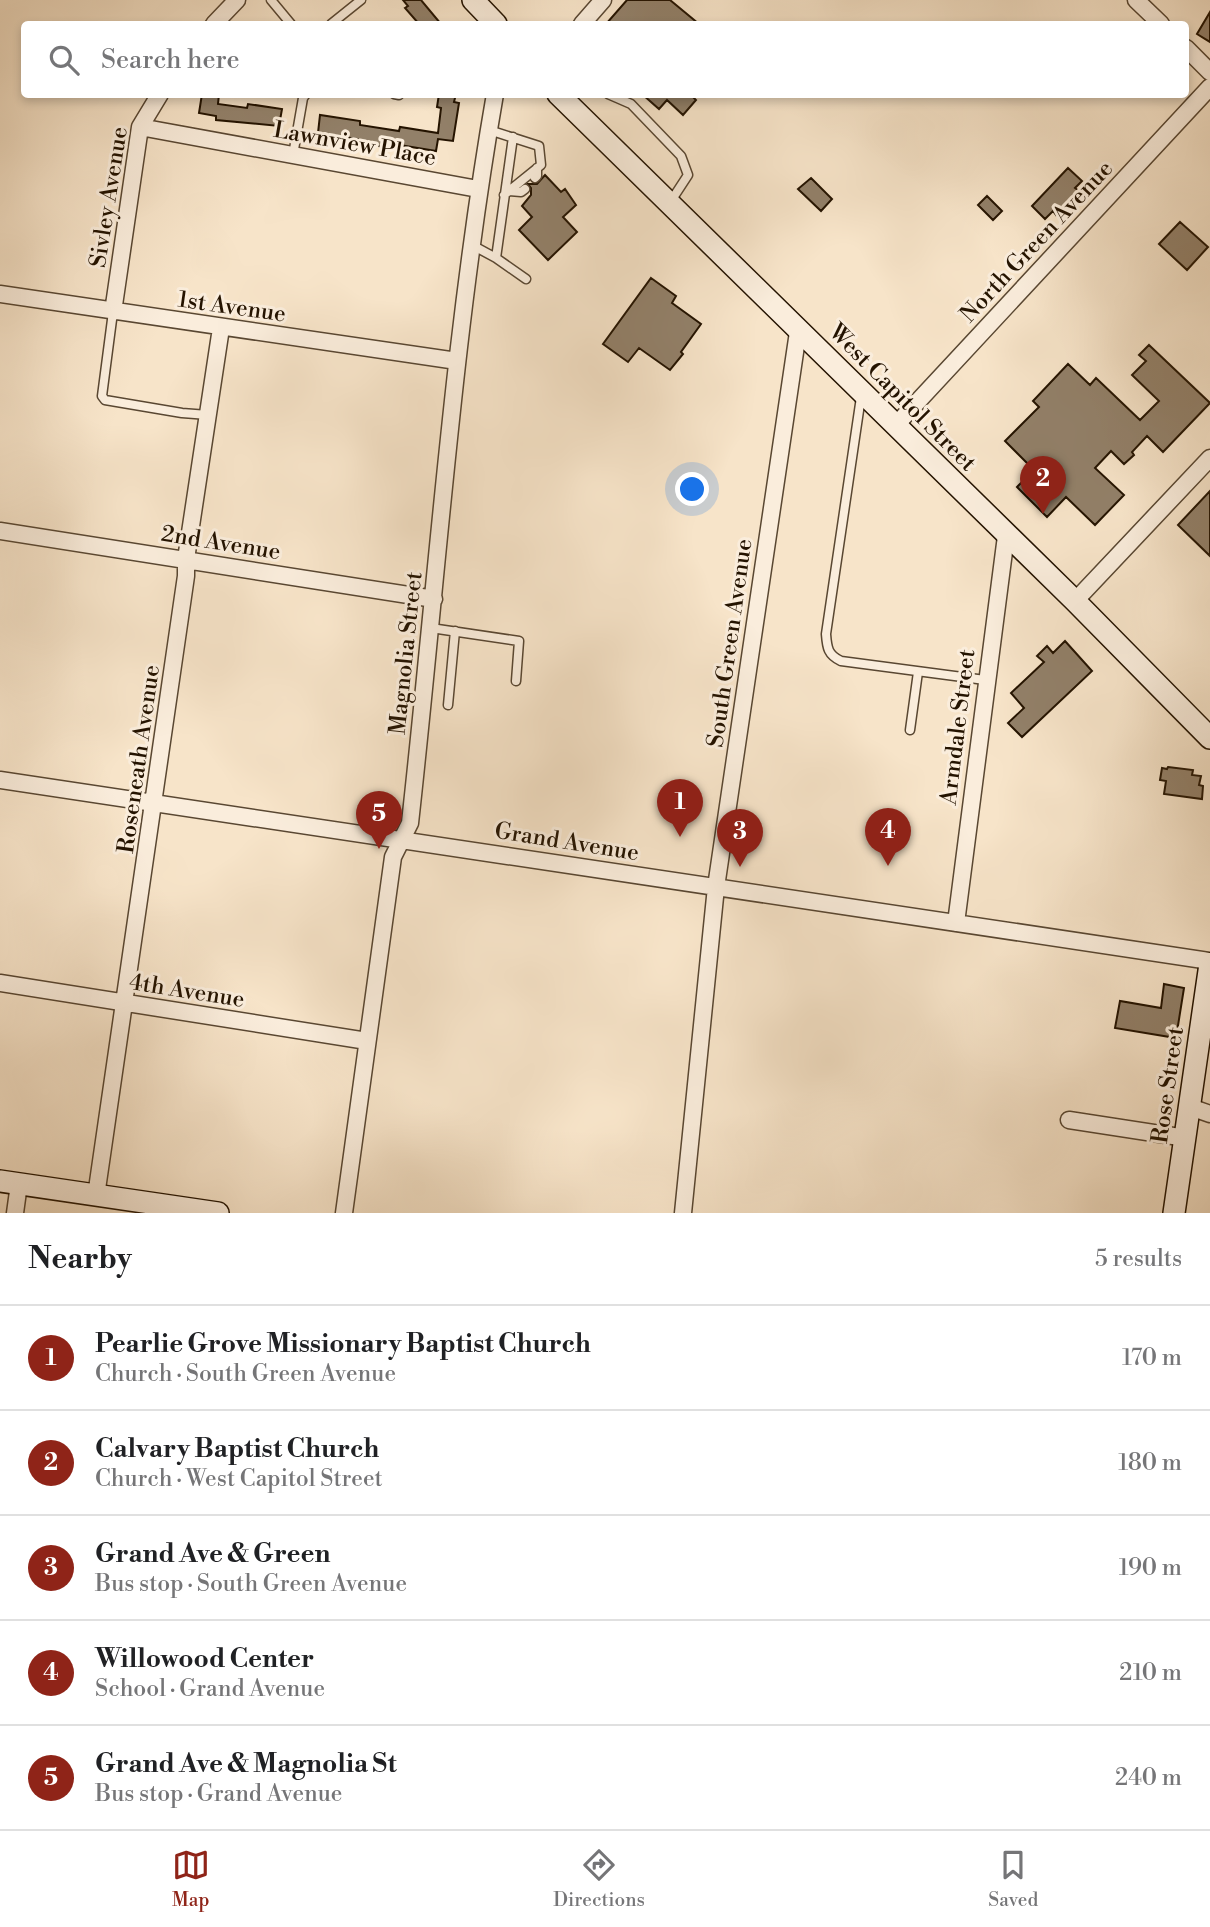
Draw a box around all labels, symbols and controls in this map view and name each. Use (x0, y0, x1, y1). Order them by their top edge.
search box (21, 21, 1189, 98)
icon: search (45, 41, 83, 79)
text: Search here (101, 44, 240, 76)
street label: Lawnview Place (271, 116, 438, 172)
street label: Sivley Avenue (84, 125, 134, 270)
street label: North Green Avenue (954, 155, 1119, 329)
street label: 1st Avenue (176, 286, 288, 328)
street label: West Capitol Street (822, 317, 982, 477)
pin: 2 (1020, 456, 1066, 514)
your location (675, 472, 709, 506)
street label: 2nd Avenue (159, 520, 283, 566)
street label: South Green Avenue (701, 537, 758, 749)
street label: Magnolia Street (384, 570, 428, 736)
street label: Armdale Street (934, 648, 981, 808)
street label: Roseneath Avenue (112, 663, 166, 855)
pin: 1 (657, 779, 703, 837)
pin: 5 (356, 791, 402, 849)
pin: 4 (865, 808, 911, 866)
pin: 3 (717, 809, 763, 867)
street label: Grand Avenue (493, 817, 641, 867)
street label: 4th Avenue (127, 968, 246, 1014)
street label: Rose Street (1146, 1025, 1190, 1145)
text: Nearby (28, 1240, 132, 1278)
text: 5 results (1095, 1245, 1182, 1273)
text: Pearlie Grove Missionary Baptist Church (95, 1328, 591, 1360)
text: 1 (45, 1344, 57, 1372)
text: 170 m (1122, 1344, 1182, 1372)
text: Church · South Green Avenue (95, 1360, 396, 1388)
text: Calvary Baptist Church (95, 1433, 379, 1465)
text: 2 (44, 1449, 58, 1477)
text: 180 m (1118, 1449, 1182, 1477)
text: Church · West Capitol Street (95, 1465, 383, 1493)
text: Grand Ave & Green (95, 1538, 330, 1570)
text: 3 (44, 1554, 58, 1582)
text: 190 m (1119, 1554, 1182, 1582)
text: Bus stop · South Green Avenue (95, 1570, 407, 1598)
text: Willowood Center (95, 1643, 314, 1675)
text: 4 (43, 1659, 59, 1687)
text: 210 m (1119, 1659, 1182, 1687)
text: School · Grand Avenue (95, 1675, 325, 1703)
text: Grand Ave & Magnolia St (95, 1748, 397, 1780)
text: 5 (44, 1764, 58, 1792)
text: 240 m (1115, 1764, 1182, 1792)
text: Bus stop · Grand Avenue (95, 1780, 342, 1808)
tab: Map (172, 1846, 210, 1912)
tab: Directions (553, 1846, 645, 1912)
tab: Saved (988, 1846, 1038, 1912)

